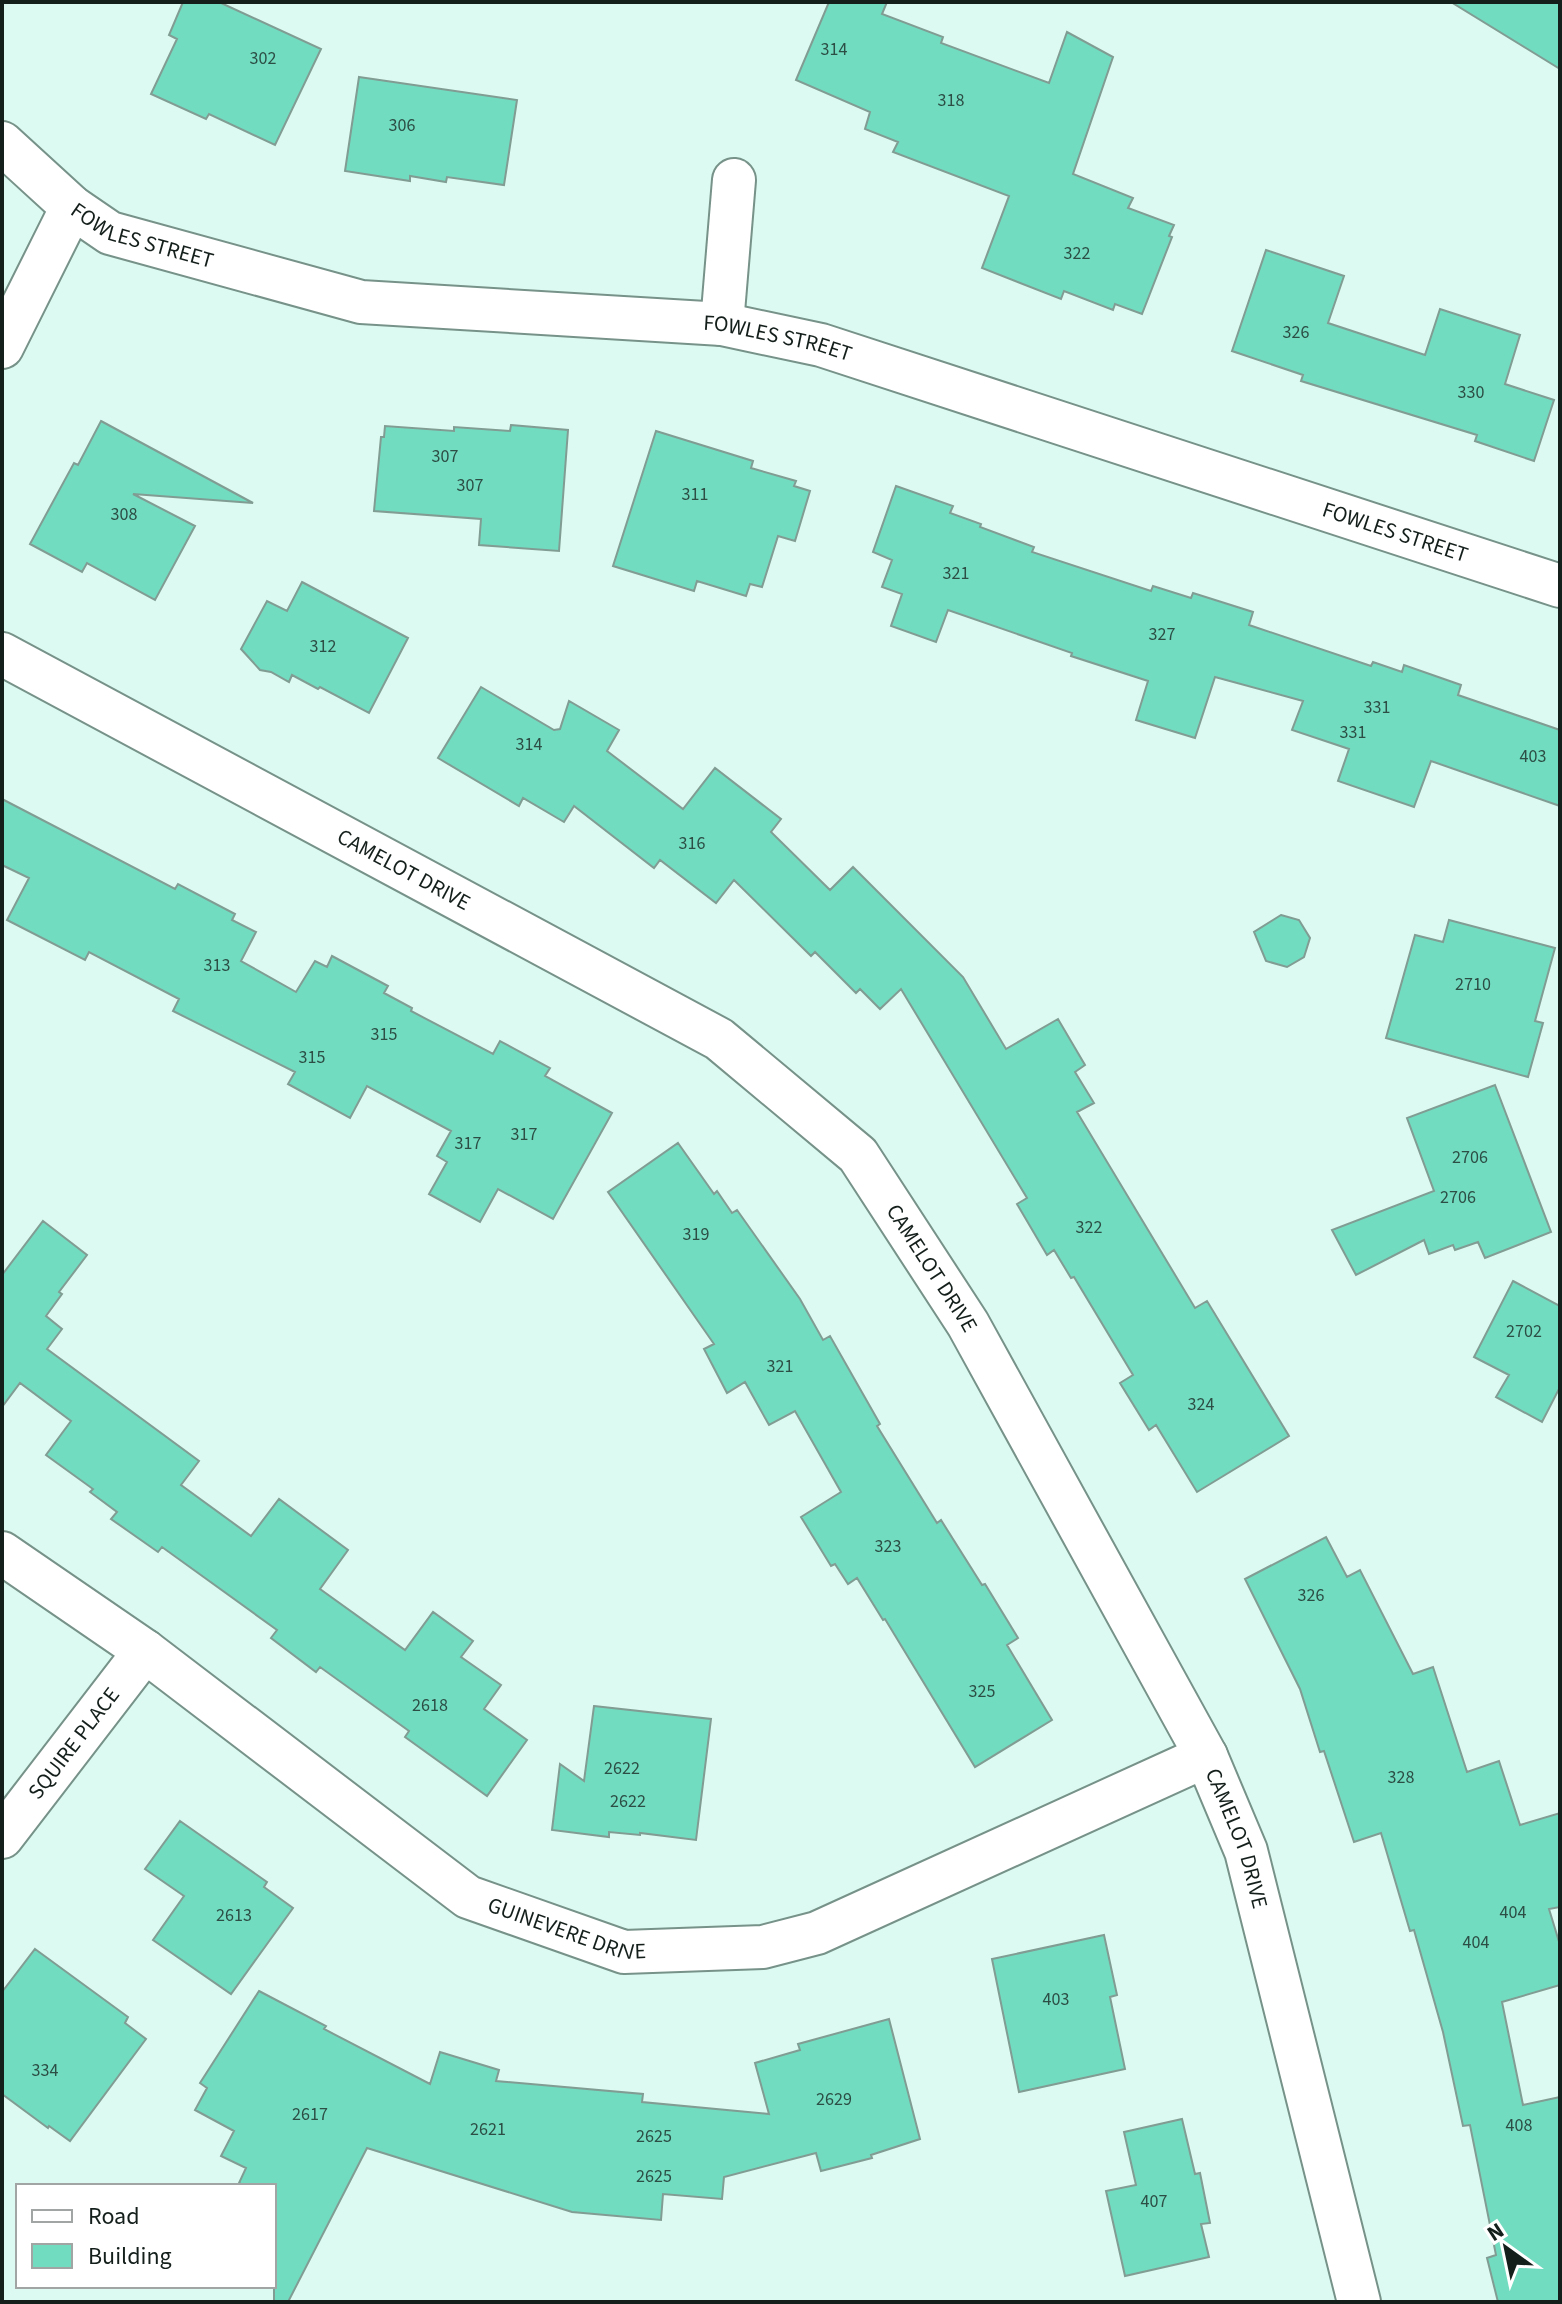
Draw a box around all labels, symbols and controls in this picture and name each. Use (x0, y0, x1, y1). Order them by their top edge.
house number: 314 (821, 37, 847, 62)
house number: 302 (250, 46, 276, 71)
house number: 318 (938, 88, 964, 113)
house number: 306 (389, 113, 415, 138)
street label: FOWLES STREET (64, 195, 218, 277)
house number: 322 (1064, 241, 1090, 266)
street label: FOWLES STREET (702, 307, 856, 370)
house number: 326 (1283, 320, 1309, 345)
house number: 330 (1458, 380, 1484, 405)
house number: 307 (432, 444, 458, 469)
house number: 307 (457, 473, 483, 498)
house number: 311 (682, 482, 708, 507)
street label: FOWLES STREET (1318, 494, 1472, 571)
house number: 308 (111, 502, 137, 527)
house number: 321 (943, 561, 969, 586)
house number: 327 (1149, 622, 1175, 647)
house number: 312 (310, 634, 336, 659)
house number: 331 (1364, 695, 1390, 720)
house number: 331 (1340, 720, 1366, 745)
house number: 314 (516, 732, 542, 757)
house number: 403 (1520, 744, 1546, 769)
street label: CAMELOT DRIVE (331, 821, 476, 919)
house number: 316 (679, 831, 705, 856)
house number: 313 (204, 953, 230, 978)
house number: 2710 (1455, 972, 1491, 997)
house number: 315 (371, 1022, 397, 1047)
house number: 315 (299, 1045, 325, 1070)
house number: 317 (511, 1122, 537, 1147)
house number: 317 (455, 1131, 481, 1156)
house number: 2706 (1452, 1145, 1488, 1170)
house number: 2706 (1440, 1185, 1476, 1210)
street label: CAMELOT DRIVE (878, 1198, 985, 1338)
house number: 322 (1076, 1215, 1102, 1240)
house number: 319 (683, 1222, 709, 1247)
house number: 2702 (1506, 1319, 1542, 1344)
house number: 321 (767, 1354, 793, 1379)
house number: 324 (1188, 1392, 1214, 1417)
house number: 323 (875, 1534, 901, 1559)
house number: 326 (1298, 1583, 1324, 1608)
house number: 325 (969, 1679, 995, 1704)
street label: SQUIRE PLACE (20, 1681, 127, 1806)
house number: 2618 (412, 1693, 448, 1718)
house number: 2622 (604, 1756, 640, 1781)
street label: CAMELOT DRIVE (1197, 1763, 1276, 1912)
house number: 328 (1388, 1765, 1414, 1790)
house number: 2622 (610, 1789, 646, 1814)
street label: GUINEVERE DRIVE (483, 1889, 647, 1968)
house number: 404 (1500, 1900, 1526, 1925)
house number: 2613 (216, 1903, 252, 1928)
house number: 404 (1463, 1930, 1489, 1955)
house number: 403 (1043, 1987, 1069, 2012)
house number: 334 (32, 2058, 58, 2083)
house number: 2629 (816, 2087, 852, 2112)
house number: 2617 (292, 2102, 328, 2127)
house number: 408 (1506, 2113, 1532, 2138)
house number: 2621 (470, 2117, 506, 2142)
house number: 2625 (636, 2124, 672, 2149)
house number: 2625 (636, 2164, 672, 2189)
legend (16, 2184, 276, 2288)
house number: 407 (1141, 2189, 1167, 2214)
text: Road (88, 2199, 140, 2234)
north arrow (1466, 2208, 1546, 2288)
text: N (1481, 2215, 1511, 2249)
text: Building (88, 2239, 172, 2274)

